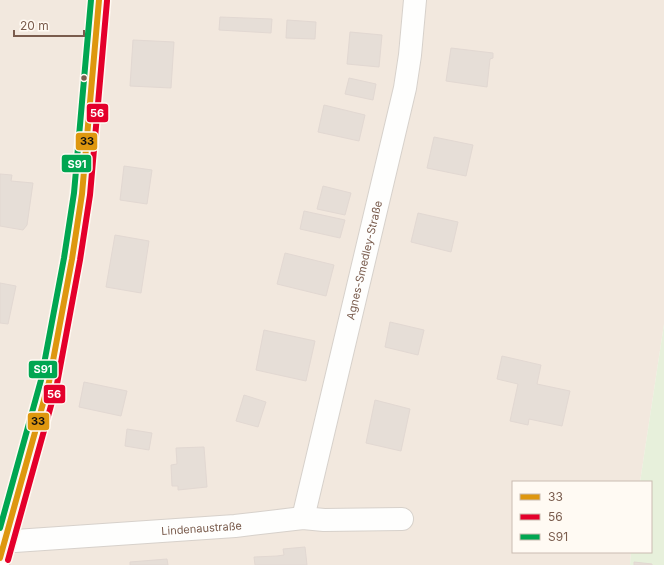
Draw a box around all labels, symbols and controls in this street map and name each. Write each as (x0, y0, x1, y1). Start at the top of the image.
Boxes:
scale bar (14, 12, 84, 38)
text: 20 m (20, 18, 49, 33)
unlabelled marker (79, 73, 89, 83)
line badge: 56 (86, 103, 109, 123)
text: 56 (90, 106, 104, 120)
line badge: 33 (75, 132, 98, 151)
text: 33 (80, 134, 94, 148)
line badge: S91 (61, 154, 92, 173)
text: S91 (67, 157, 87, 171)
street label: Agnes-Smedley-Straße (343, 199, 385, 321)
line badge: S91 (28, 360, 58, 379)
text: S91 (33, 362, 53, 376)
line badge: 56 (43, 384, 66, 404)
text: 56 (47, 387, 61, 401)
line badge: 33 (27, 412, 50, 431)
text: 33 (31, 414, 45, 428)
legend (512, 481, 652, 553)
text: 33 (548, 489, 563, 504)
text: 56 (548, 509, 563, 524)
street label: Lindenaustraße (161, 518, 243, 538)
text: S91 (548, 529, 568, 544)

